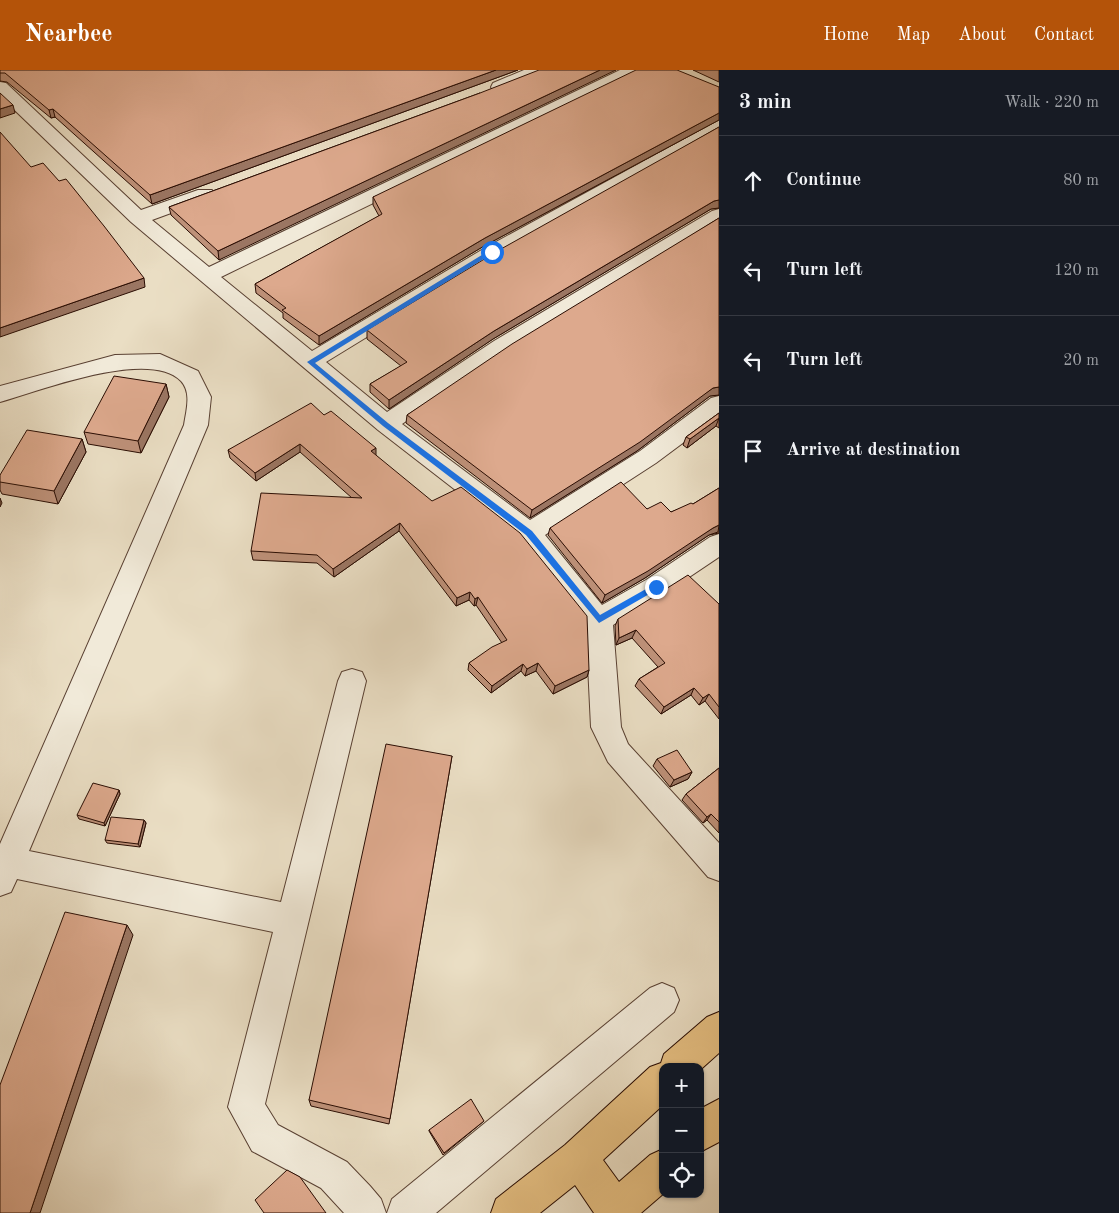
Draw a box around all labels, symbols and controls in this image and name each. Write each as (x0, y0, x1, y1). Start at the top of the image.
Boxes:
text: Nearbee (25, 23, 113, 47)
text: Home (823, 26, 869, 44)
text: Map (897, 26, 930, 44)
text: About (958, 26, 1006, 44)
text: Contact (1034, 26, 1094, 44)
text: 3 min (739, 92, 792, 113)
text: Walk · 220 m (1004, 95, 1099, 111)
icon: ahead (739, 167, 767, 195)
text: Continue (786, 171, 861, 190)
text: 80 m (1063, 173, 1099, 189)
route start (481, 241, 504, 264)
icon: left (739, 257, 767, 285)
text: Turn left (786, 261, 863, 280)
text: 120 m (1054, 263, 1099, 279)
icon: left (739, 347, 767, 375)
text: Turn left (786, 351, 863, 370)
text: 20 m (1063, 353, 1099, 369)
icon: arrive (739, 437, 767, 465)
text: Arrive at destination (786, 441, 960, 460)
route end (645, 576, 668, 599)
map controls (659, 1063, 704, 1198)
button: + (659, 1063, 704, 1108)
button: − (659, 1108, 704, 1153)
button: locate (659, 1153, 704, 1198)

